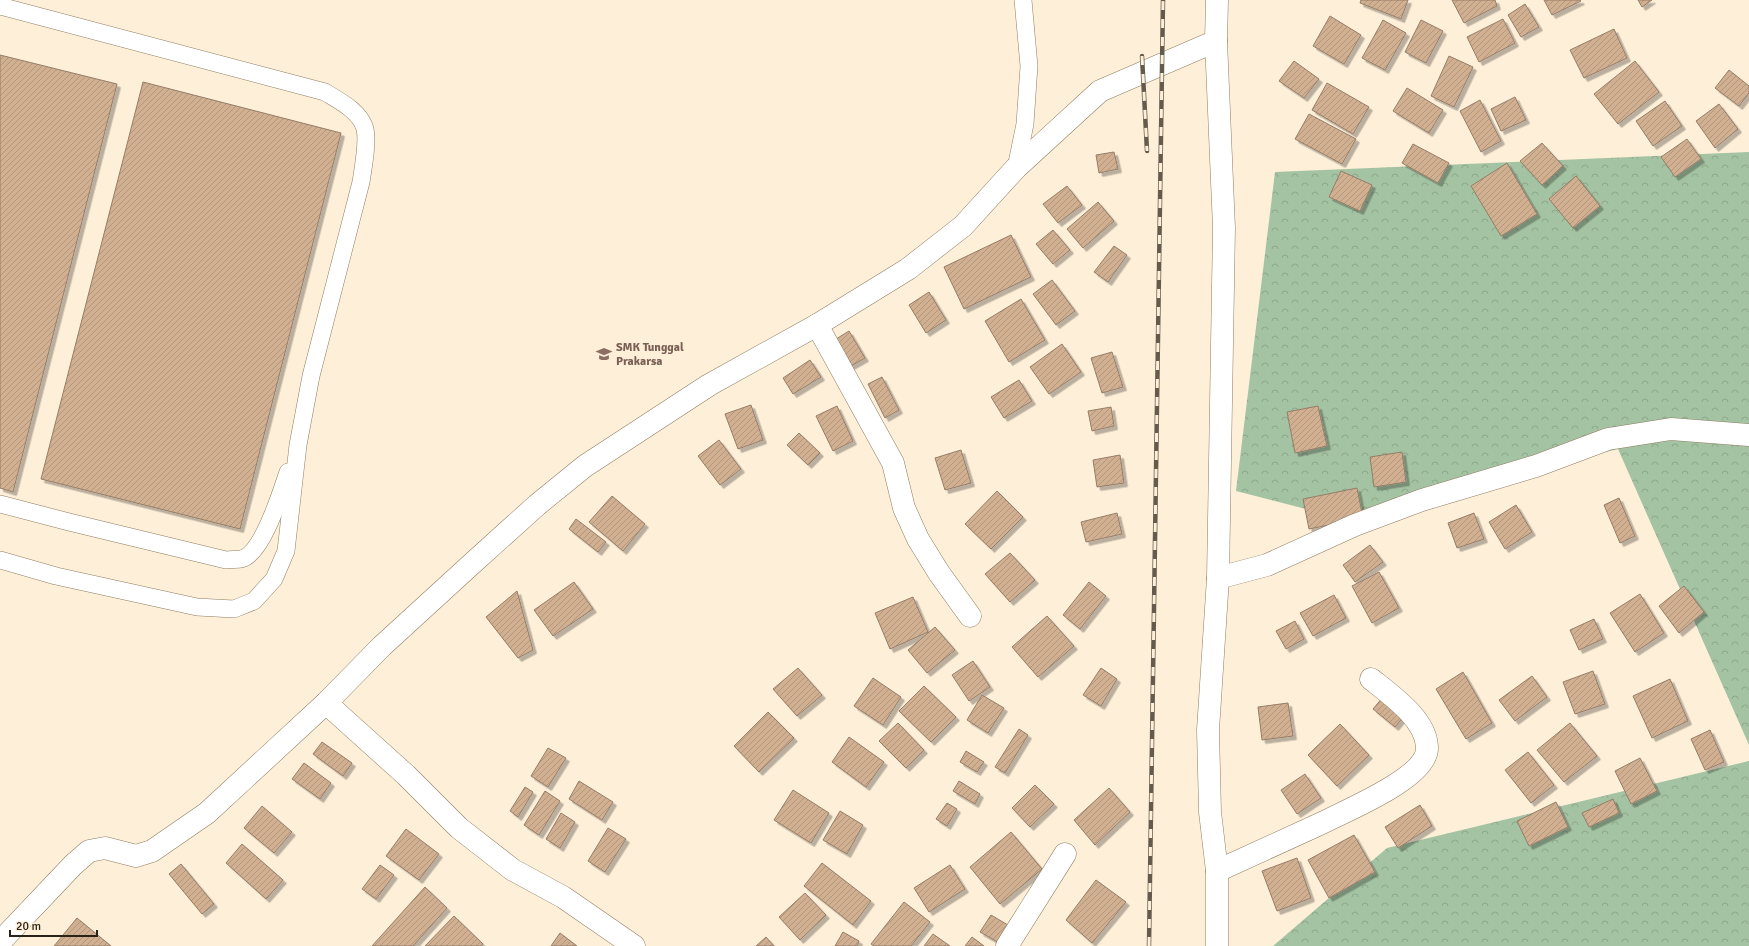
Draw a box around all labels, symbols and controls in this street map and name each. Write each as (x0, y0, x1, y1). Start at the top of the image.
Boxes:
place label: SMK Tunggal Prakarsa (616, 340, 684, 369)
school or university icon: SMK Tunggal Prakarsa (595, 345, 613, 363)
scale bar (10, 912, 97, 938)
text: 20 m (16, 919, 41, 934)

